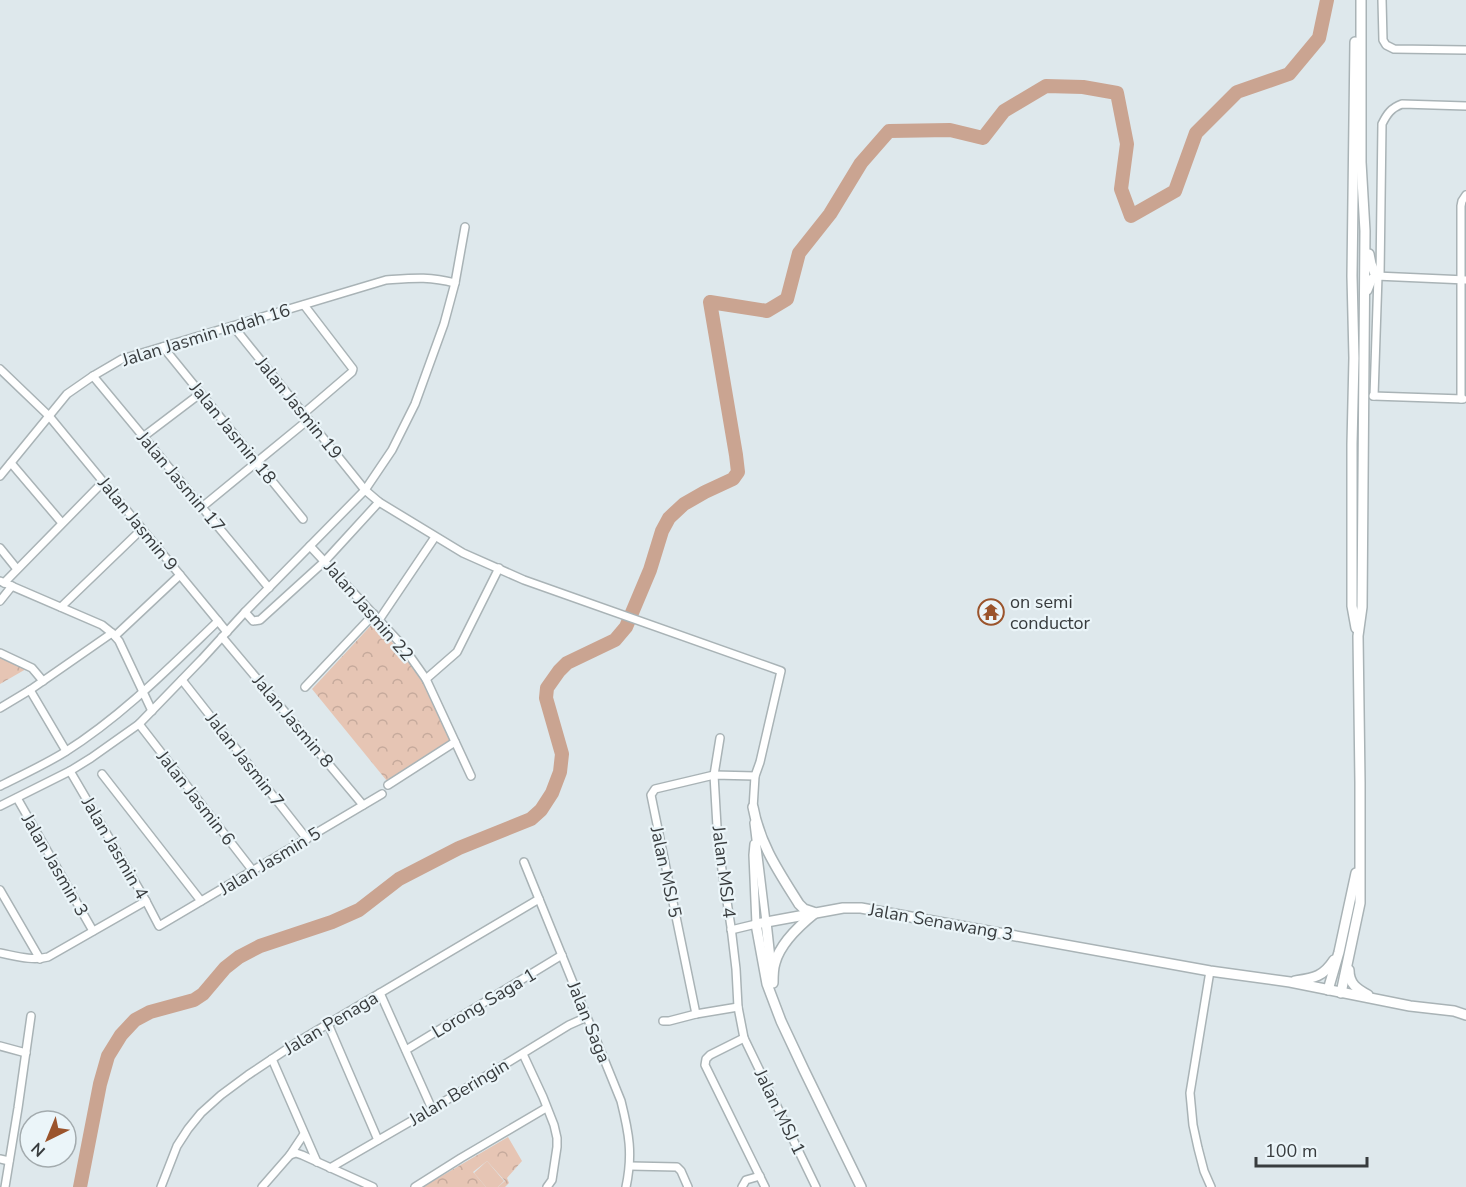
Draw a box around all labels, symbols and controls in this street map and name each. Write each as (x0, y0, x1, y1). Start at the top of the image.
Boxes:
street label: Jalan Jasmin Indah 16 (118, 298, 293, 372)
street label: Jalan Jasmin 19 (250, 351, 348, 464)
street label: Jalan Jasmin 18 (184, 376, 282, 489)
street label: Jalan Jasmin 17 (131, 426, 230, 538)
street label: Jalan Jasmin 9 (92, 471, 183, 576)
street label: Jalan Jasmin 22 (318, 555, 419, 666)
place label: on semi conductor (1010, 590, 1091, 635)
temple icon: on semi conductor (976, 597, 1006, 627)
street label: Jalan Jasmin 8 (246, 669, 339, 773)
street label: Jalan Jasmin 7 (200, 707, 290, 812)
street label: Jalan Jasmin 6 (151, 745, 241, 850)
street label: Jalan Jasmin 4 (76, 792, 154, 904)
street label: Jalan Jasmin 3 (16, 809, 94, 921)
street label: Jalan Jasmin 5 (214, 821, 325, 901)
street label: Jalan MSJ 5 (644, 823, 687, 920)
street label: Jalan MSJ 4 (706, 824, 742, 920)
street label: Jalan Senawang 3 (866, 897, 1015, 947)
street label: Lorong Saga 1 (427, 962, 541, 1044)
street label: Jalan Saga (561, 977, 616, 1066)
street label: Jalan Penaga (279, 986, 382, 1061)
street label: Jalan Beringin (404, 1053, 513, 1132)
street label: Jalan MSJ 1 (748, 1064, 811, 1159)
north arrow (18, 1109, 78, 1169)
scale bar (1256, 1130, 1367, 1168)
text: N (27, 1137, 50, 1161)
text: 100 m (1265, 1139, 1317, 1163)

